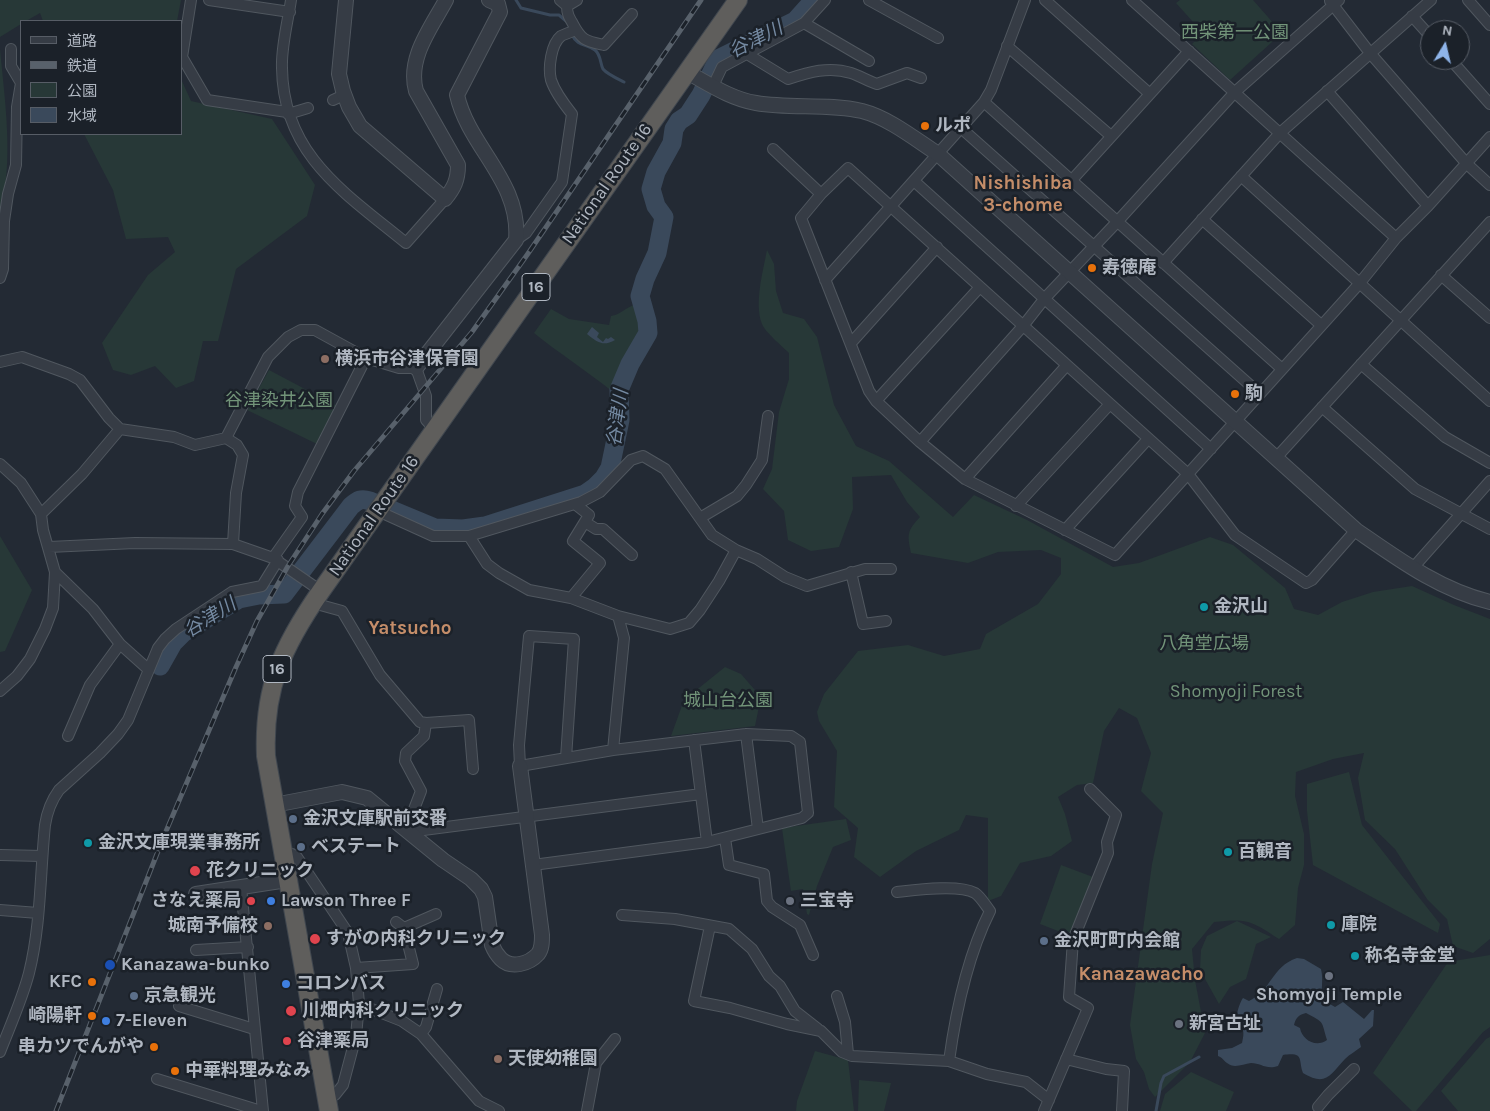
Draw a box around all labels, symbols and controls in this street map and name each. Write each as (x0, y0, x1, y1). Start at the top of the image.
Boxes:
water label: 谷津川 (725, 17, 787, 63)
legend (20, 20, 182, 135)
north arrow (1420, 20, 1470, 70)
text: N (1441, 21, 1454, 40)
park label: 西柴第一公園 (1181, 22, 1289, 44)
text: 道路 (67, 32, 97, 50)
text: 鉄道 (67, 57, 97, 75)
text: 公園 (67, 82, 97, 100)
text: 水域 (67, 107, 97, 125)
place label: ルポ (935, 115, 971, 137)
street label: National Route 16 (557, 119, 657, 249)
marker: ルポ (919, 120, 931, 132)
district label: Nishishiba 3-chome (974, 173, 1072, 217)
place label: 寿徳庵 (1102, 257, 1156, 279)
marker: 寿徳庵 (1086, 262, 1098, 274)
road number: 16 (522, 274, 550, 300)
place label: 横浜市谷津保育園 (335, 348, 479, 370)
marker: 横浜市谷津保育園 (319, 353, 331, 365)
place label: 駒 (1245, 383, 1263, 405)
water label: 谷津川 (603, 388, 633, 448)
marker: 駒 (1229, 388, 1241, 400)
park label: 谷津染井公園 (225, 390, 333, 412)
street label: National Route 16 (324, 451, 424, 581)
water label: 谷津川 (180, 593, 240, 643)
place label: 金沢山 (1214, 596, 1268, 618)
marker: 金沢山 (1198, 601, 1210, 613)
district label: Yatsucho (369, 618, 451, 640)
park label: 八角堂広場 (1159, 633, 1249, 655)
road number: 16 (263, 656, 291, 682)
park label: Shomyoji Forest (1170, 681, 1302, 703)
park label: 城山台公園 (683, 690, 773, 712)
place label: 金沢文庫駅前交番 (303, 808, 447, 830)
marker: 金沢文庫駅前交番 (287, 813, 299, 825)
place label: 金沢文庫現業事務所 (98, 832, 260, 854)
place label: ベステート (311, 836, 401, 858)
marker: 金沢文庫現業事務所 (82, 837, 94, 849)
marker: ベステート (295, 841, 307, 853)
place label: 百観音 (1238, 841, 1292, 863)
marker: 百観音 (1222, 846, 1234, 858)
place label: 花クリニック (206, 860, 314, 882)
marker: 花クリニック (188, 864, 202, 878)
place label: さなえ薬局 (151, 890, 241, 912)
place label: Lawson Three F (281, 890, 411, 912)
place label: 三宝寺 (800, 890, 854, 912)
marker: さなえ薬局 (245, 895, 257, 907)
marker: Lawson Three F (265, 895, 277, 907)
marker: 三宝寺 (784, 895, 796, 907)
place label: 庫院 (1341, 914, 1377, 936)
place label: 城南予備校 (168, 915, 258, 937)
marker: 庫院 (1325, 919, 1337, 931)
marker: 城南予備校 (262, 920, 274, 932)
place label: すがの内科クリニック (326, 928, 506, 950)
place label: 金沢町町内会館 (1054, 930, 1180, 952)
marker: すがの内科クリニック (308, 932, 322, 946)
marker: 金沢町町内会館 (1038, 935, 1050, 947)
place label: 称名寺金堂 (1365, 945, 1455, 967)
marker: 称名寺金堂 (1349, 950, 1361, 962)
place label: Kanazawa-bunko (121, 954, 270, 976)
marker: Kanazawa-bunko (103, 958, 117, 972)
district label: Kanazawacho (1078, 964, 1204, 986)
marker: Shomyoji Temple (1323, 970, 1335, 982)
place label: KFC (49, 971, 82, 993)
place label: コロンバス (296, 973, 386, 995)
marker: KFC (86, 976, 98, 988)
marker: コロンバス (280, 978, 292, 990)
place label: Shomyoji Temple (1256, 984, 1402, 1006)
place label: 京急観光 (144, 985, 216, 1007)
marker: 京急観光 (128, 990, 140, 1002)
place label: 川畑内科クリニック (302, 1000, 464, 1022)
marker: 川畑内科クリニック (284, 1004, 298, 1018)
place label: 崎陽軒 (28, 1005, 82, 1027)
marker: 崎陽軒 (86, 1010, 98, 1022)
place label: 7-Eleven (116, 1010, 187, 1032)
place label: 新宮古址 (1189, 1013, 1261, 1035)
marker: 7-Eleven (100, 1015, 112, 1027)
marker: 新宮古址 (1173, 1018, 1185, 1030)
place label: 谷津薬局 (297, 1030, 369, 1052)
marker: 谷津薬局 (281, 1035, 293, 1047)
place label: 串カツでんがや (18, 1036, 144, 1058)
marker: 串カツでんがや (148, 1041, 160, 1053)
place label: 天使幼稚園 (508, 1048, 598, 1070)
marker: 天使幼稚園 (492, 1053, 504, 1065)
place label: 中華料理みなみ (185, 1060, 311, 1082)
marker: 中華料理みなみ (169, 1065, 181, 1077)

